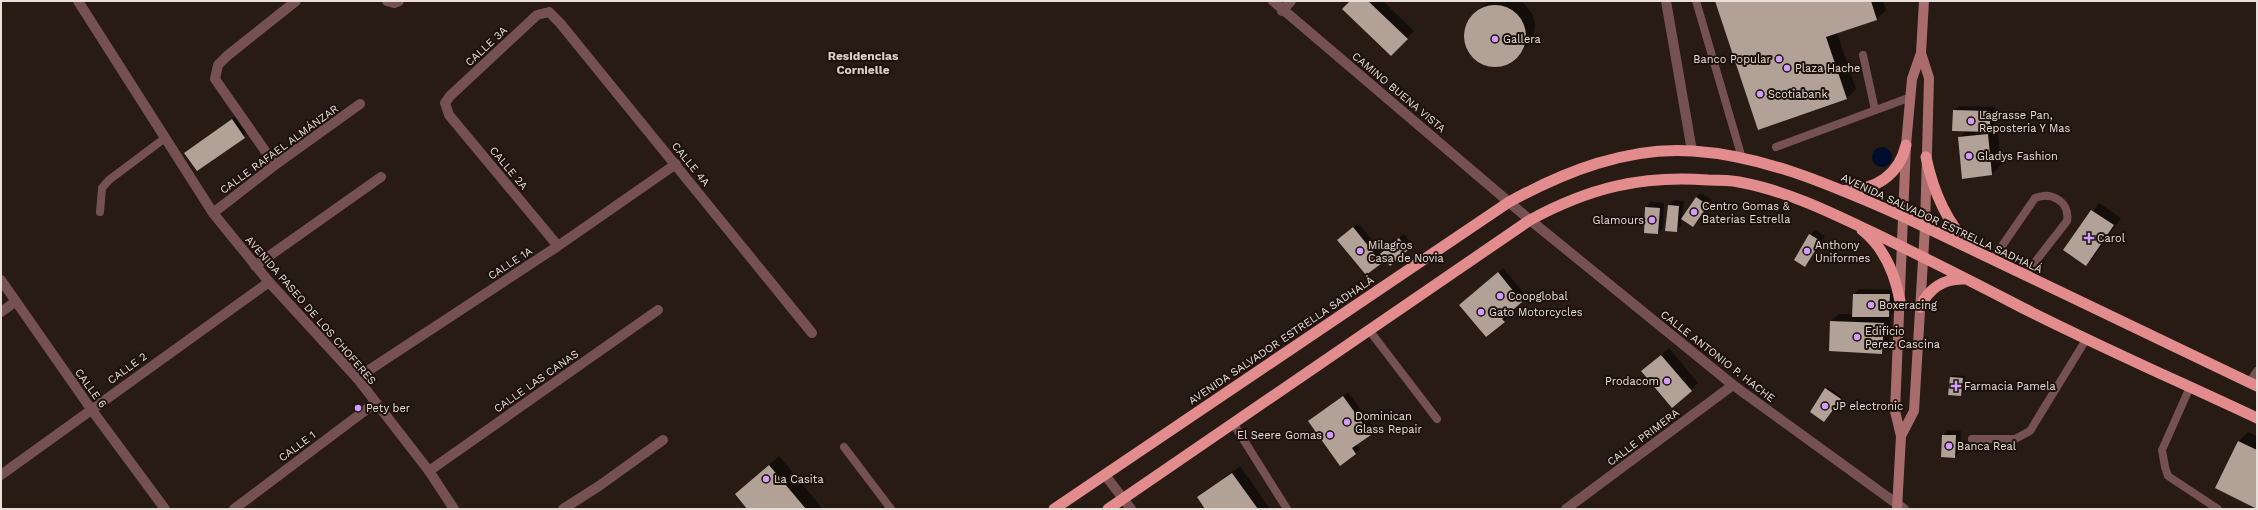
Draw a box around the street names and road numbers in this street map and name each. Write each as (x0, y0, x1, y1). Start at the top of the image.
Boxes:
street label: CALLE 3A (463, 24, 510, 69)
street label: CAMINO BUENA VISTA (1349, 50, 1448, 135)
street label: CALLE RAFAEL ALMÁNZAR (217, 101, 341, 197)
street label: CALLE 4A (669, 140, 712, 189)
street label: CALLE 2A (487, 144, 530, 193)
street label: AVENIDA SALVADOR ESTRELLA SADHALÁ (1839, 170, 2045, 276)
street label: AVENIDA PASEO DE LOS CHOFERES (243, 233, 379, 387)
street label: CALLE 1A (486, 244, 535, 283)
street label: AVENIDA SALVADOR ESTRELLA SADHALÁ (1186, 272, 1376, 408)
street label: CALLE ANTONIO P. HACHE (1658, 308, 1777, 405)
street label: CALLE LAS CANAS (491, 347, 581, 416)
street label: CALLE 2 (105, 350, 149, 387)
street label: CALLE 6 (72, 366, 109, 411)
street label: CALLE PRIMERA (1605, 406, 1682, 469)
street label: CALLE 1 (276, 428, 318, 464)

